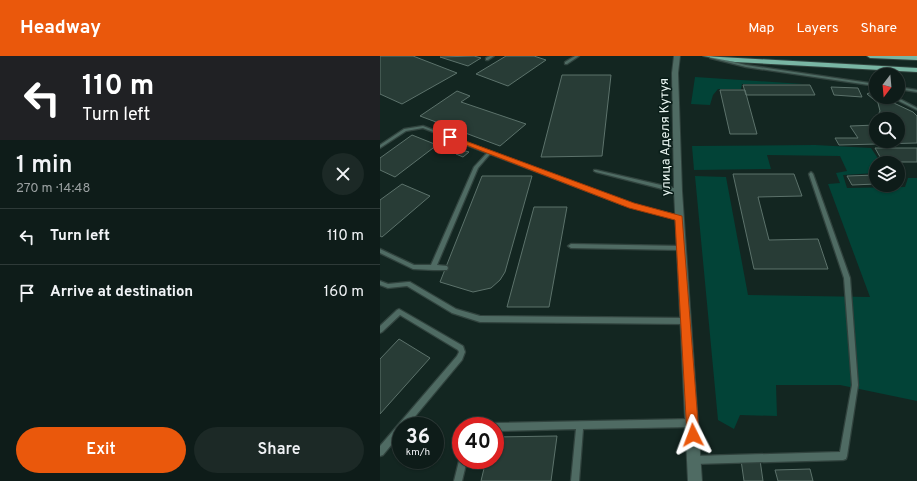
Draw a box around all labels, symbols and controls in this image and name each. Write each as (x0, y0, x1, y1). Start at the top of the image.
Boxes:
text: Headway (20, 16, 101, 40)
text: Map (748, 20, 774, 37)
text: Layers (796, 20, 838, 37)
text: Share (860, 20, 897, 37)
north arrow (869, 68, 905, 104)
map controls (869, 68, 905, 192)
text: 110 m (82, 69, 154, 105)
icon: left (16, 72, 68, 124)
street label: улица Аделя Кутуя (657, 78, 675, 196)
text: Turn left (82, 104, 150, 127)
button: search (869, 112, 905, 148)
pin (433, 120, 467, 154)
icon: arrive (439, 126, 461, 148)
text: 1 min (16, 151, 73, 181)
button: close (322, 153, 364, 195)
button: layers (869, 156, 905, 192)
text: 270 m · 14:48 (16, 181, 90, 197)
icon: left (16, 226, 38, 248)
text: Turn left (50, 227, 110, 246)
text: 110 m (327, 227, 364, 246)
icon: arrive (16, 282, 38, 304)
text: Arrive at destination (50, 283, 193, 302)
text: 160 m (324, 283, 364, 302)
position arrow (672, 414, 714, 456)
speed limit sign: 40 (452, 417, 504, 469)
text: 36 (406, 425, 430, 451)
button: Exit (16, 427, 186, 473)
button: Share (194, 427, 364, 473)
text: km/h (406, 446, 430, 459)

